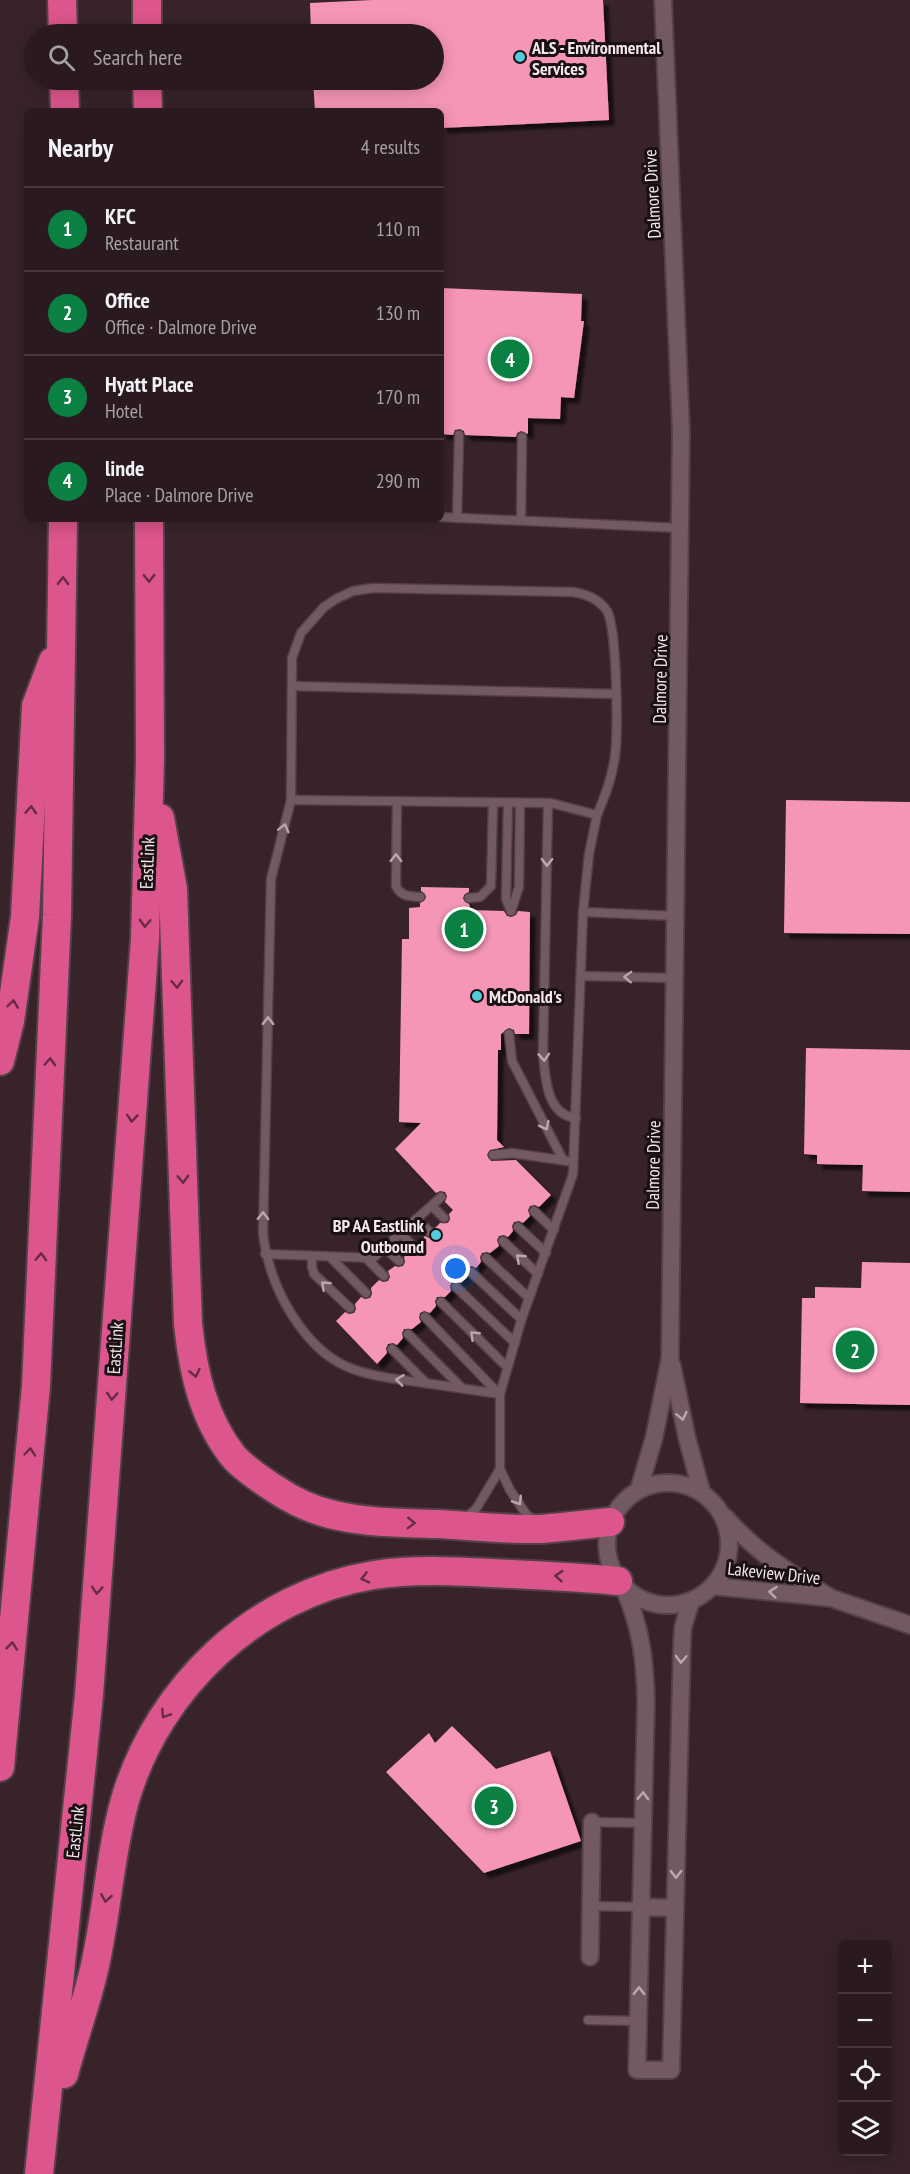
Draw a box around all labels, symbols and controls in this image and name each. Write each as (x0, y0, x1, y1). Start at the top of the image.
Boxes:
search box (24, 24, 444, 90)
place label: ALS - Environmental Services (531, 36, 661, 80)
icon: search (45, 41, 78, 74)
text: Search here (93, 43, 182, 71)
marker: ALS - Environmental Services (513, 50, 527, 64)
text: Nearby (48, 131, 113, 164)
text: 4 results (361, 134, 420, 160)
street label: Dalmore Drive (638, 149, 666, 239)
text: KFC (105, 202, 136, 230)
text: 1 (63, 216, 72, 242)
text: 110 m (376, 216, 420, 242)
text: Restaurant (105, 230, 179, 256)
text: Office (105, 286, 150, 314)
text: 2 (63, 300, 72, 326)
text: 130 m (376, 300, 420, 326)
text: Office · Dalmore Drive (105, 314, 257, 340)
pin: 4 (490, 336, 530, 382)
text: Hyatt Place (105, 370, 194, 398)
text: 3 (63, 384, 72, 410)
text: 170 m (376, 384, 420, 410)
text: Hotel (105, 398, 143, 424)
text: linde (105, 454, 144, 482)
text: 4 (63, 468, 72, 494)
text: 290 m (376, 468, 420, 494)
text: Place · Dalmore Drive (105, 482, 254, 508)
one-way arrow (143, 573, 155, 582)
one-way arrow (56, 576, 69, 585)
street label: Dalmore Drive (648, 634, 672, 724)
one-way arrow (24, 806, 37, 815)
one-way arrow (277, 823, 289, 834)
street label: EastLink (135, 836, 159, 889)
one-way arrow (389, 854, 402, 863)
one-way arrow (540, 857, 553, 866)
pin: 1 (444, 906, 484, 952)
one-way arrow (139, 919, 151, 928)
one-way arrow (623, 971, 632, 983)
one-way arrow (170, 980, 183, 989)
place label: McDonald's (489, 985, 562, 1008)
marker: McDonald's (470, 989, 484, 1003)
one-way arrow (6, 999, 18, 1009)
one-way arrow (262, 1017, 274, 1026)
one-way arrow (537, 1052, 550, 1061)
one-way arrow (43, 1058, 56, 1067)
one-way arrow (126, 1113, 139, 1122)
one-way arrow (538, 1120, 549, 1130)
street label: Dalmore Drive (641, 1120, 665, 1210)
one-way arrow (177, 1174, 190, 1183)
one-way arrow (257, 1212, 270, 1221)
place label: BP AA Eastlink Outbound (333, 1214, 425, 1258)
marker: BP AA Eastlink Outbound (429, 1228, 443, 1242)
one-way arrow (35, 1253, 47, 1262)
your location (441, 1254, 470, 1283)
one-way arrow (517, 1254, 528, 1265)
one-way arrow (321, 1281, 332, 1292)
street label: EastLink (102, 1321, 128, 1375)
pin: 2 (836, 1328, 874, 1372)
one-way arrow (470, 1331, 481, 1342)
one-way arrow (188, 1368, 201, 1378)
one-way arrow (396, 1374, 405, 1387)
one-way arrow (105, 1391, 118, 1400)
one-way arrow (675, 1410, 688, 1420)
one-way arrow (23, 1447, 36, 1456)
one-way arrow (511, 1494, 522, 1505)
one-way arrow (406, 1517, 415, 1530)
street label: Lakeview Drive (726, 1557, 822, 1589)
one-way arrow (360, 1570, 370, 1583)
one-way arrow (555, 1570, 564, 1583)
one-way arrow (91, 1586, 104, 1595)
one-way arrow (768, 1586, 777, 1599)
one-way arrow (5, 1641, 18, 1650)
one-way arrow (675, 1654, 688, 1663)
one-way arrow (161, 1708, 173, 1718)
pin: 3 (474, 1784, 514, 1828)
one-way arrow (637, 1791, 650, 1800)
street label: EastLink (61, 1805, 89, 1859)
one-way arrow (670, 1870, 682, 1879)
one-way arrow (100, 1892, 113, 1902)
map controls (838, 1940, 892, 2156)
button: + (838, 1940, 892, 1994)
one-way arrow (633, 1986, 645, 1995)
button: − (838, 1994, 892, 2048)
button: locate (838, 2048, 892, 2102)
button: layers (838, 2102, 892, 2156)

